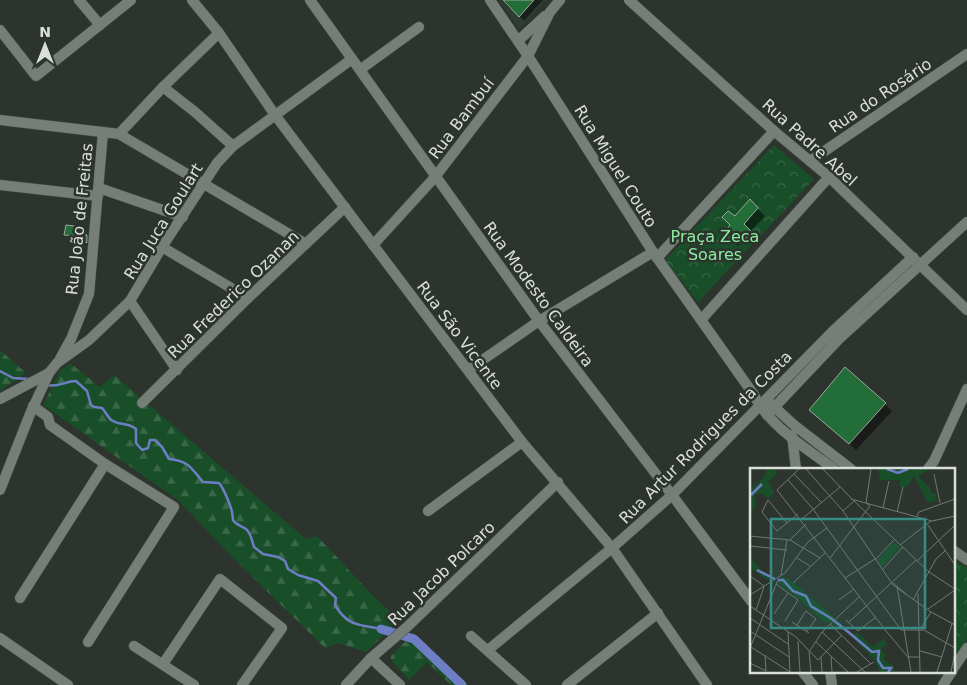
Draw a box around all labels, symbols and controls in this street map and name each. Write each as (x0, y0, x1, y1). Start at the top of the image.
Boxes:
north arrow (20, 20, 70, 70)
text: N (39, 24, 51, 40)
street label: Rua do Rosário (825, 54, 935, 137)
street label: Rua Bambuí (425, 74, 498, 163)
street label: Rua Padre Abel (758, 95, 861, 190)
street label: Rua Miguel Couto (570, 102, 661, 231)
street label: Rua João de Freitas (62, 142, 97, 296)
street label: Rua Juca Goulart (120, 160, 207, 283)
street label: Rua Modesto Caldeira (480, 218, 598, 371)
street label: Rua Frederico Ozanan (164, 227, 303, 362)
park label: Praça Zeca Soares (671, 227, 759, 264)
street label: Rua São Vicente (413, 278, 506, 393)
street label: Rua Artur Rodrigues da Costa (615, 347, 796, 528)
inset map (750, 468, 954, 672)
street label: Rua Jacob Polcaro (384, 517, 499, 629)

